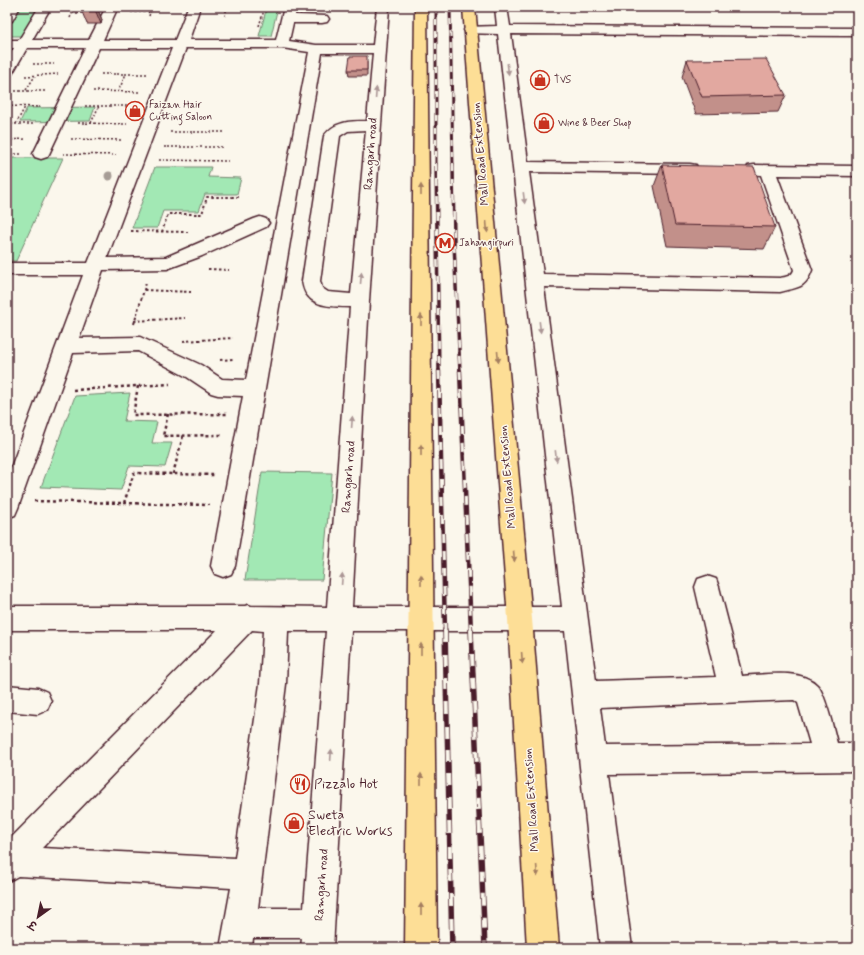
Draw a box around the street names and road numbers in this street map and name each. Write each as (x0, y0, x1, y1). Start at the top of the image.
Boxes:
street label: Mall Road Extension (469, 102, 493, 206)
street label: Ramgarh road (360, 117, 382, 191)
street label: Mall Road Extension (496, 425, 520, 529)
street label: Ramgarh road (338, 440, 360, 514)
street label: Mall Road Extension (520, 748, 544, 852)
street label: Ramgarh road (311, 848, 333, 922)

